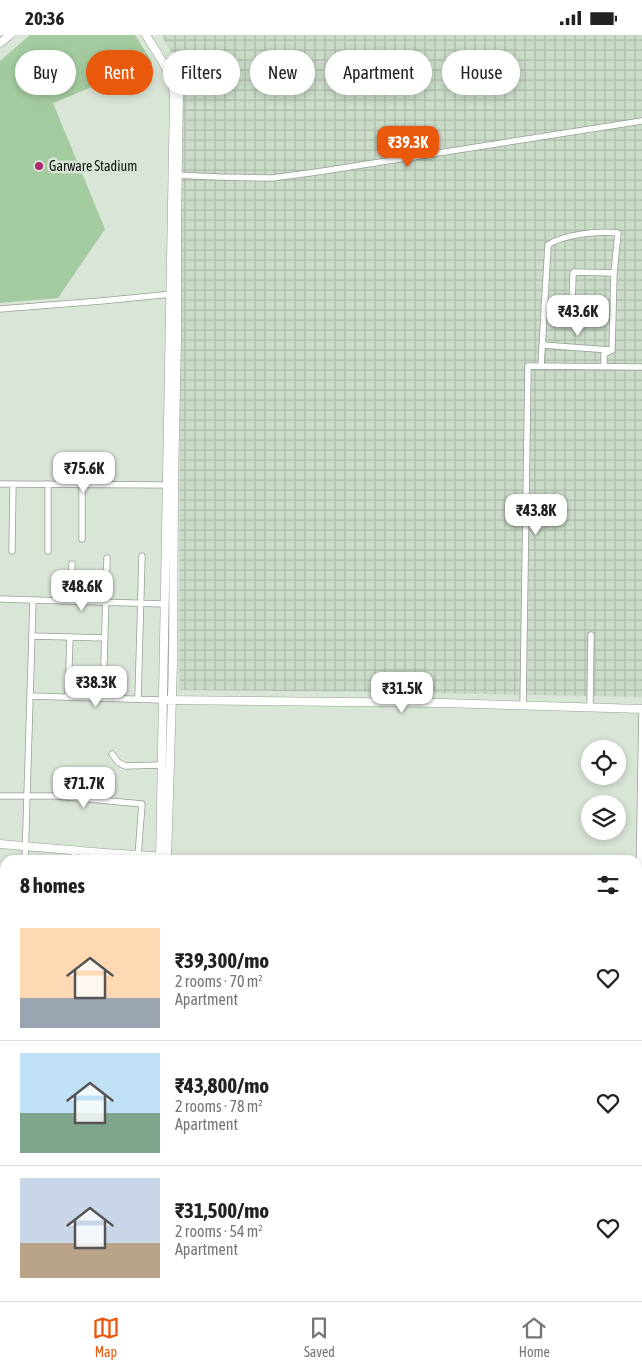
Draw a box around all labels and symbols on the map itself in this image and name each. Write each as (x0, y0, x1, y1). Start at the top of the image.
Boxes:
pin: ₹39.3K (367, 125, 449, 168)
place label: Garware Stadium (49, 158, 137, 174)
marker: Garware Stadium (33, 160, 45, 172)
pin: ₹43.6K (537, 295, 619, 337)
pin: ₹75.6K (43, 451, 125, 494)
pin: ₹43.8K (495, 493, 577, 536)
pin: ₹48.6K (41, 569, 123, 612)
pin: ₹38.3K (55, 665, 137, 708)
pin: ₹31.5K (361, 671, 443, 714)
pin: ₹71.7K (43, 767, 125, 809)

